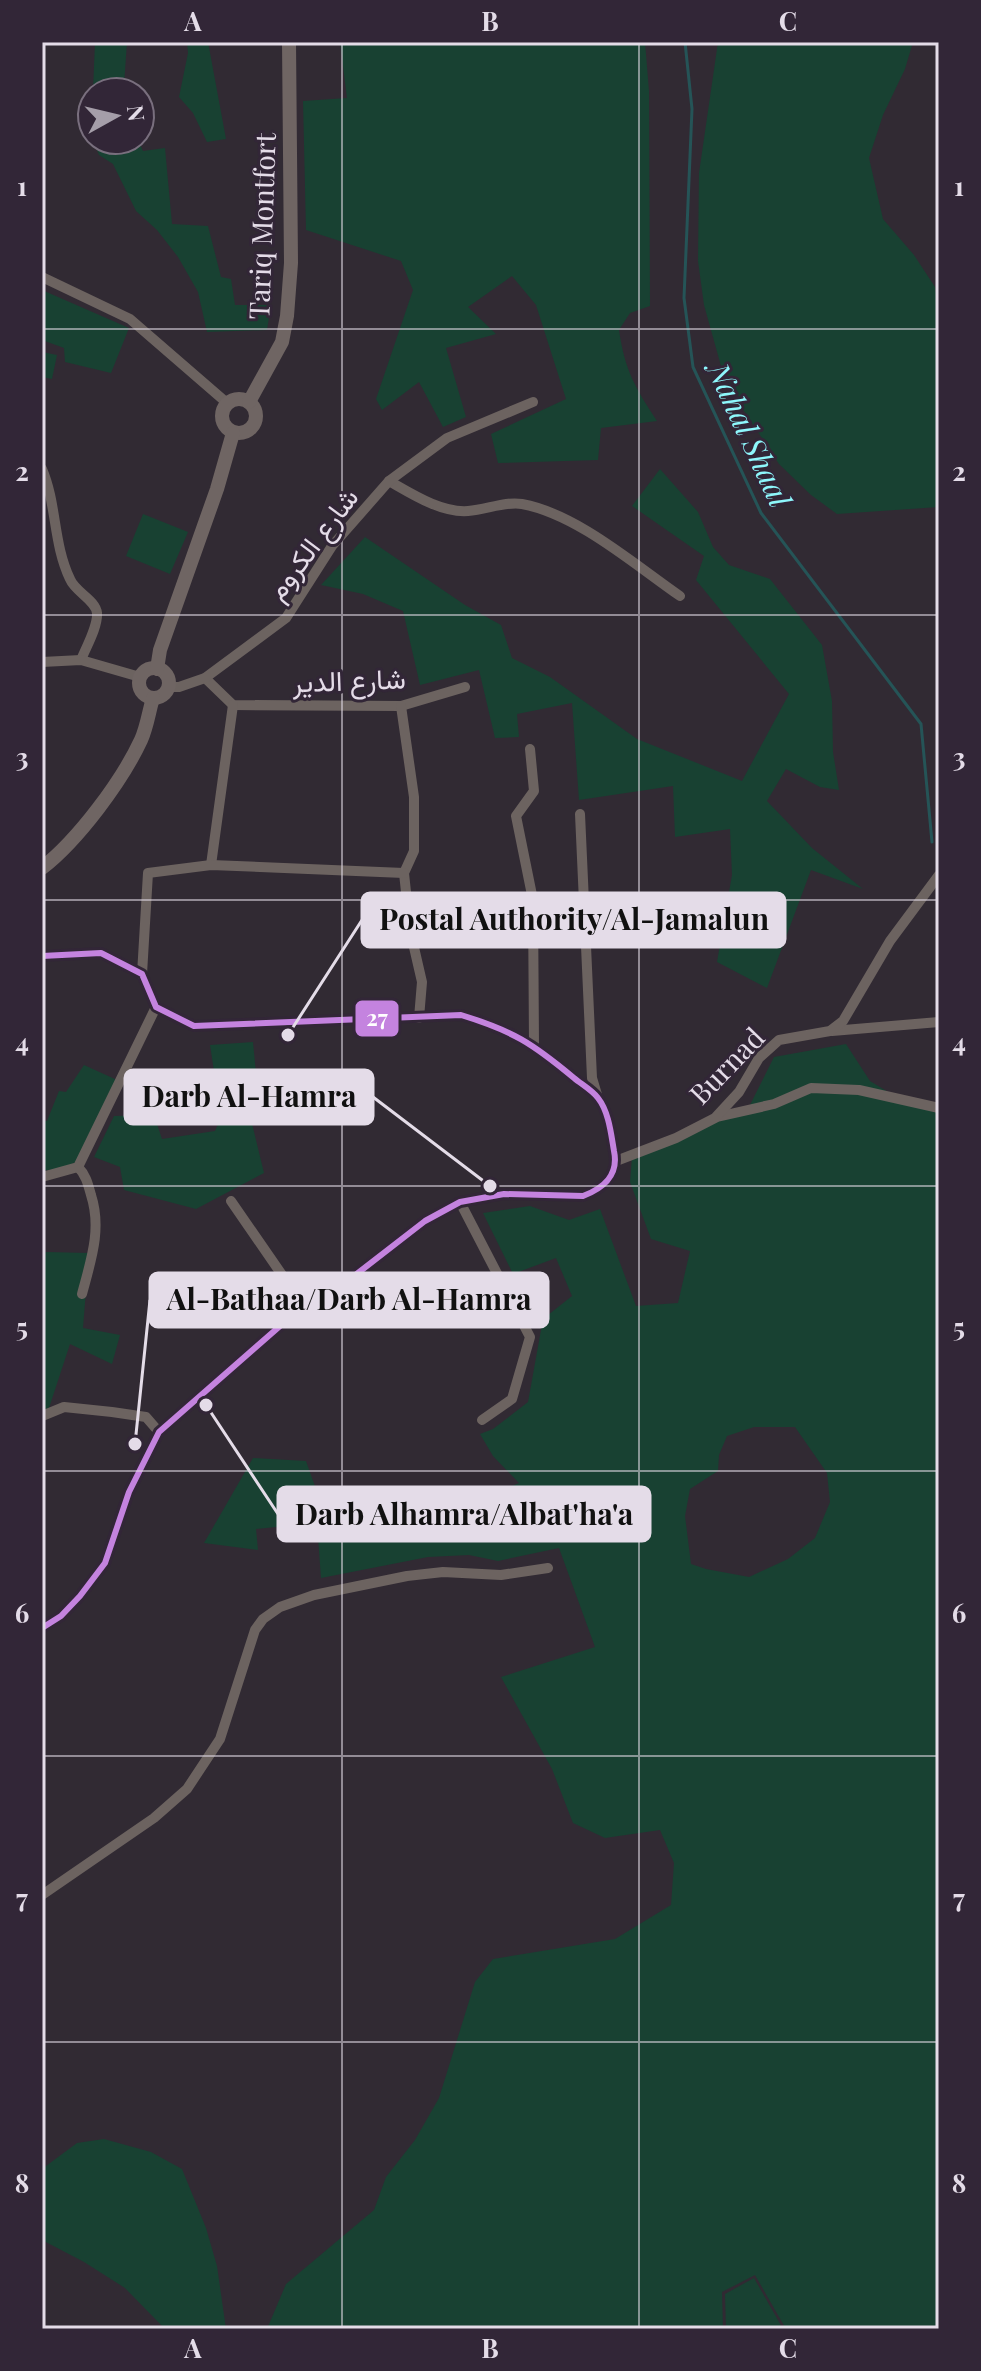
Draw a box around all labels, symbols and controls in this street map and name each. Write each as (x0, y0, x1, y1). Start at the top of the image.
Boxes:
text: A (183, 3, 202, 38)
text: B (481, 3, 499, 38)
text: C (779, 3, 797, 38)
north arrow (76, 76, 156, 156)
text: N (121, 103, 153, 123)
street label: Tariq Montfort (239, 131, 283, 320)
text: 1 (17, 168, 27, 203)
text: 1 (954, 168, 964, 203)
water label: Nahal Shaal (698, 352, 802, 515)
text: 2 (15, 453, 29, 488)
text: 2 (952, 453, 966, 488)
street label: شارع الكروم (257, 479, 367, 608)
street label: شارع الدير (291, 659, 406, 701)
text: 3 (16, 739, 28, 774)
text: 3 (953, 739, 965, 774)
callout: Postal Authority/Al-Jamalun (362, 893, 785, 947)
text: Postal Authority/Al-Jamalun (379, 898, 770, 938)
line badge: 27 (354, 999, 400, 1038)
text: 27 (366, 1002, 388, 1032)
street label: Burnad (680, 1019, 772, 1111)
text: 4 (15, 1024, 29, 1059)
text: 4 (952, 1024, 966, 1059)
callout: Darb Al-Hamra (125, 1070, 373, 1124)
text: Darb Al-Hamra (141, 1075, 357, 1115)
callout: Al-Bathaa/Darb Al-Hamra (150, 1273, 548, 1327)
text: Al-Bathaa/Darb Al-Hamra (165, 1278, 532, 1318)
text: 5 (16, 1309, 28, 1344)
text: 5 (953, 1309, 965, 1344)
callout: Darb Alhamra/Albat'ha'a (278, 1487, 650, 1541)
text: Darb Alhamra/Albat'ha'a (295, 1493, 634, 1533)
text: 6 (15, 1595, 29, 1630)
text: 6 (952, 1595, 966, 1630)
text: 7 (16, 1880, 28, 1915)
text: 7 (953, 1880, 965, 1915)
text: 8 (15, 2165, 29, 2200)
text: 8 (952, 2165, 966, 2200)
text: A (183, 2330, 202, 2365)
text: B (481, 2330, 499, 2365)
text: C (779, 2330, 797, 2365)

